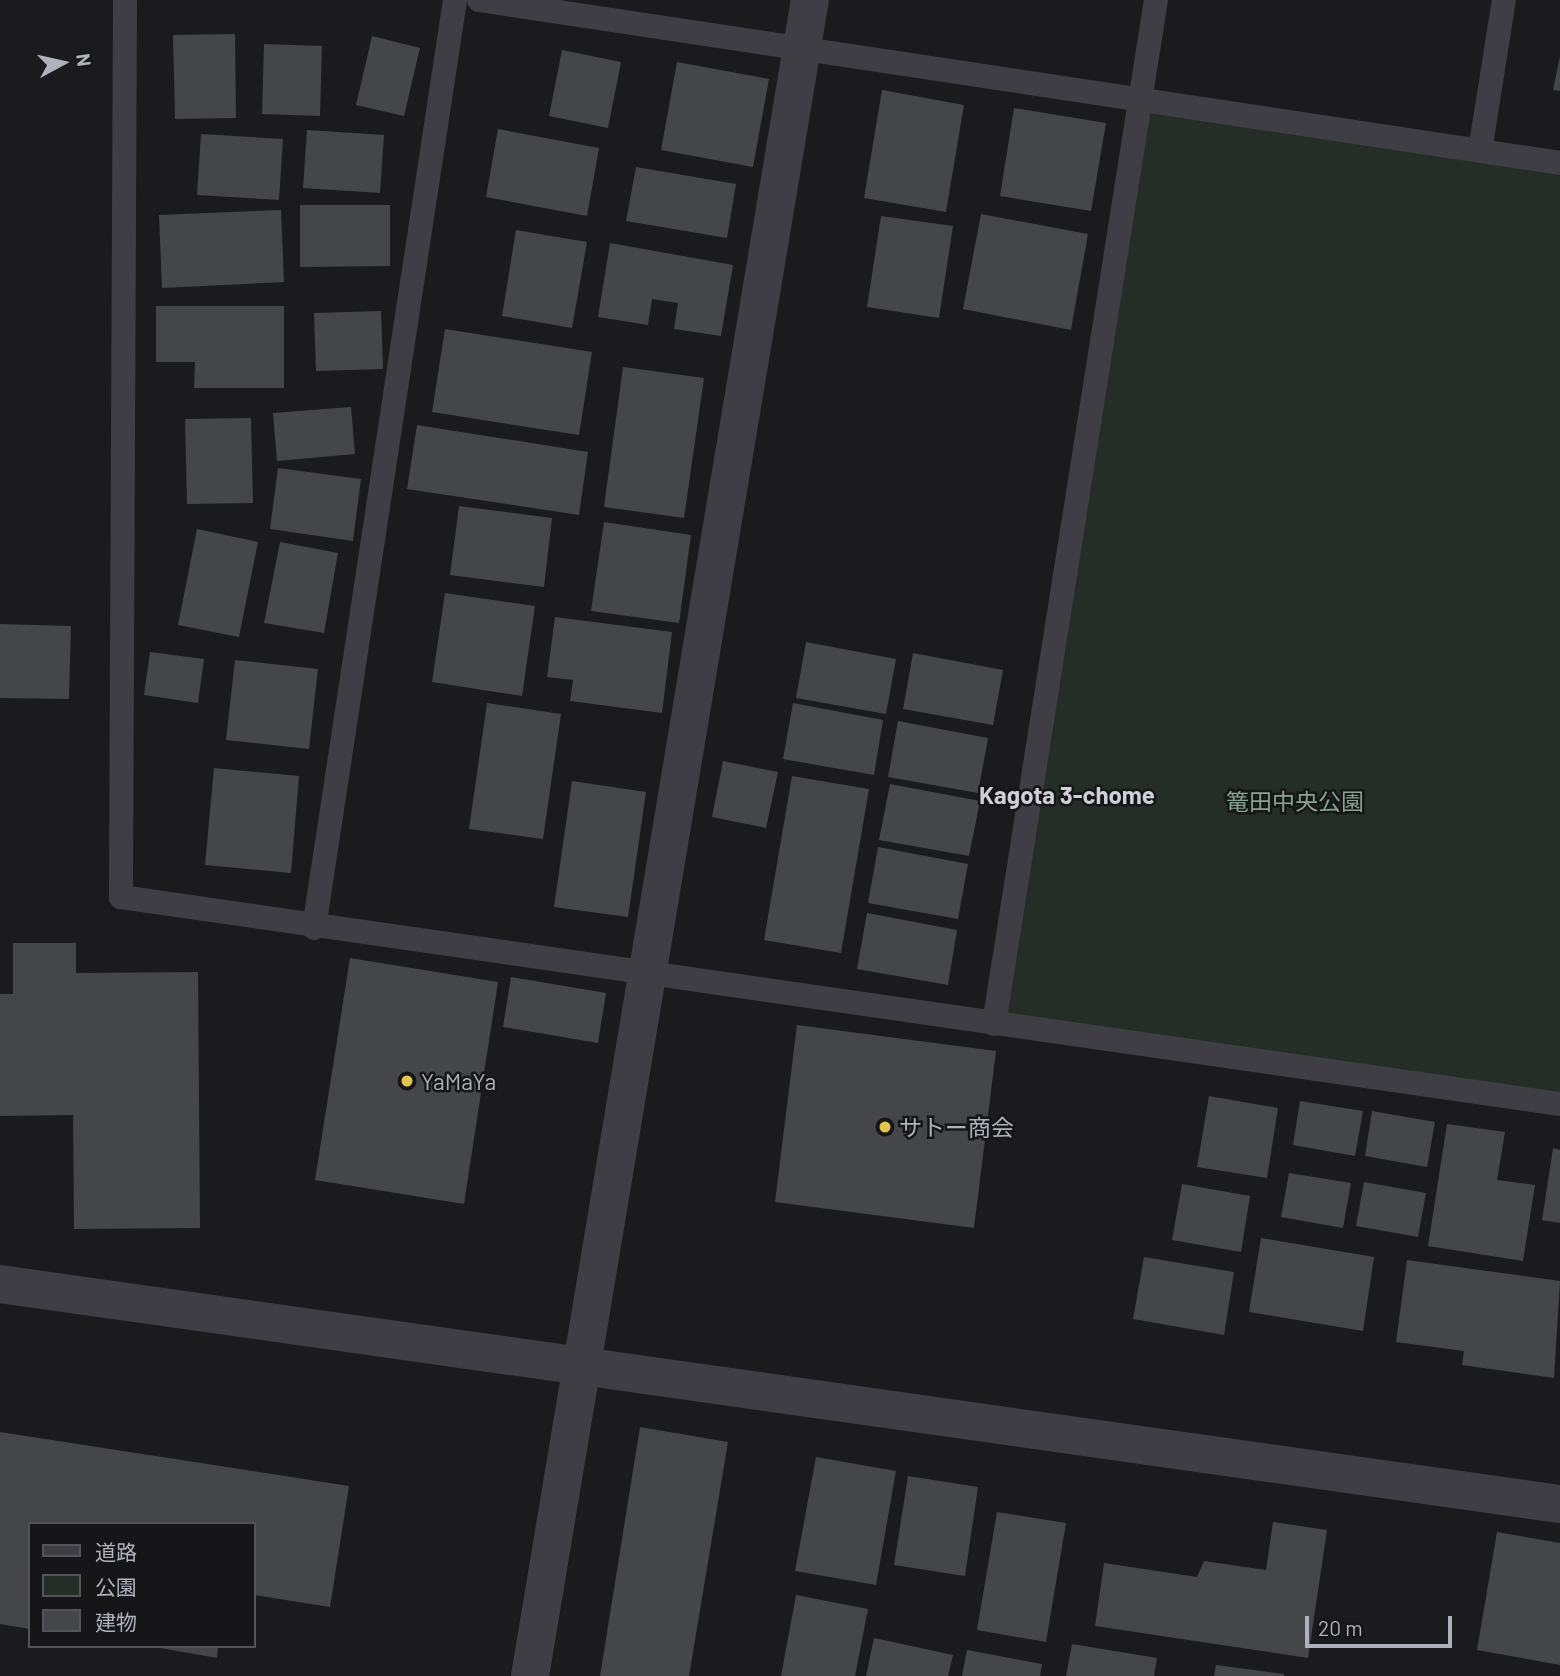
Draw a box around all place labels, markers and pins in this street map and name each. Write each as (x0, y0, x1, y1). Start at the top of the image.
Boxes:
place label: YaMaYa (421, 1067, 496, 1095)
marker: YaMaYa (399, 1073, 415, 1089)
place label: サトー商会 (899, 1113, 1014, 1141)
marker: サトー商会 (877, 1119, 893, 1135)

